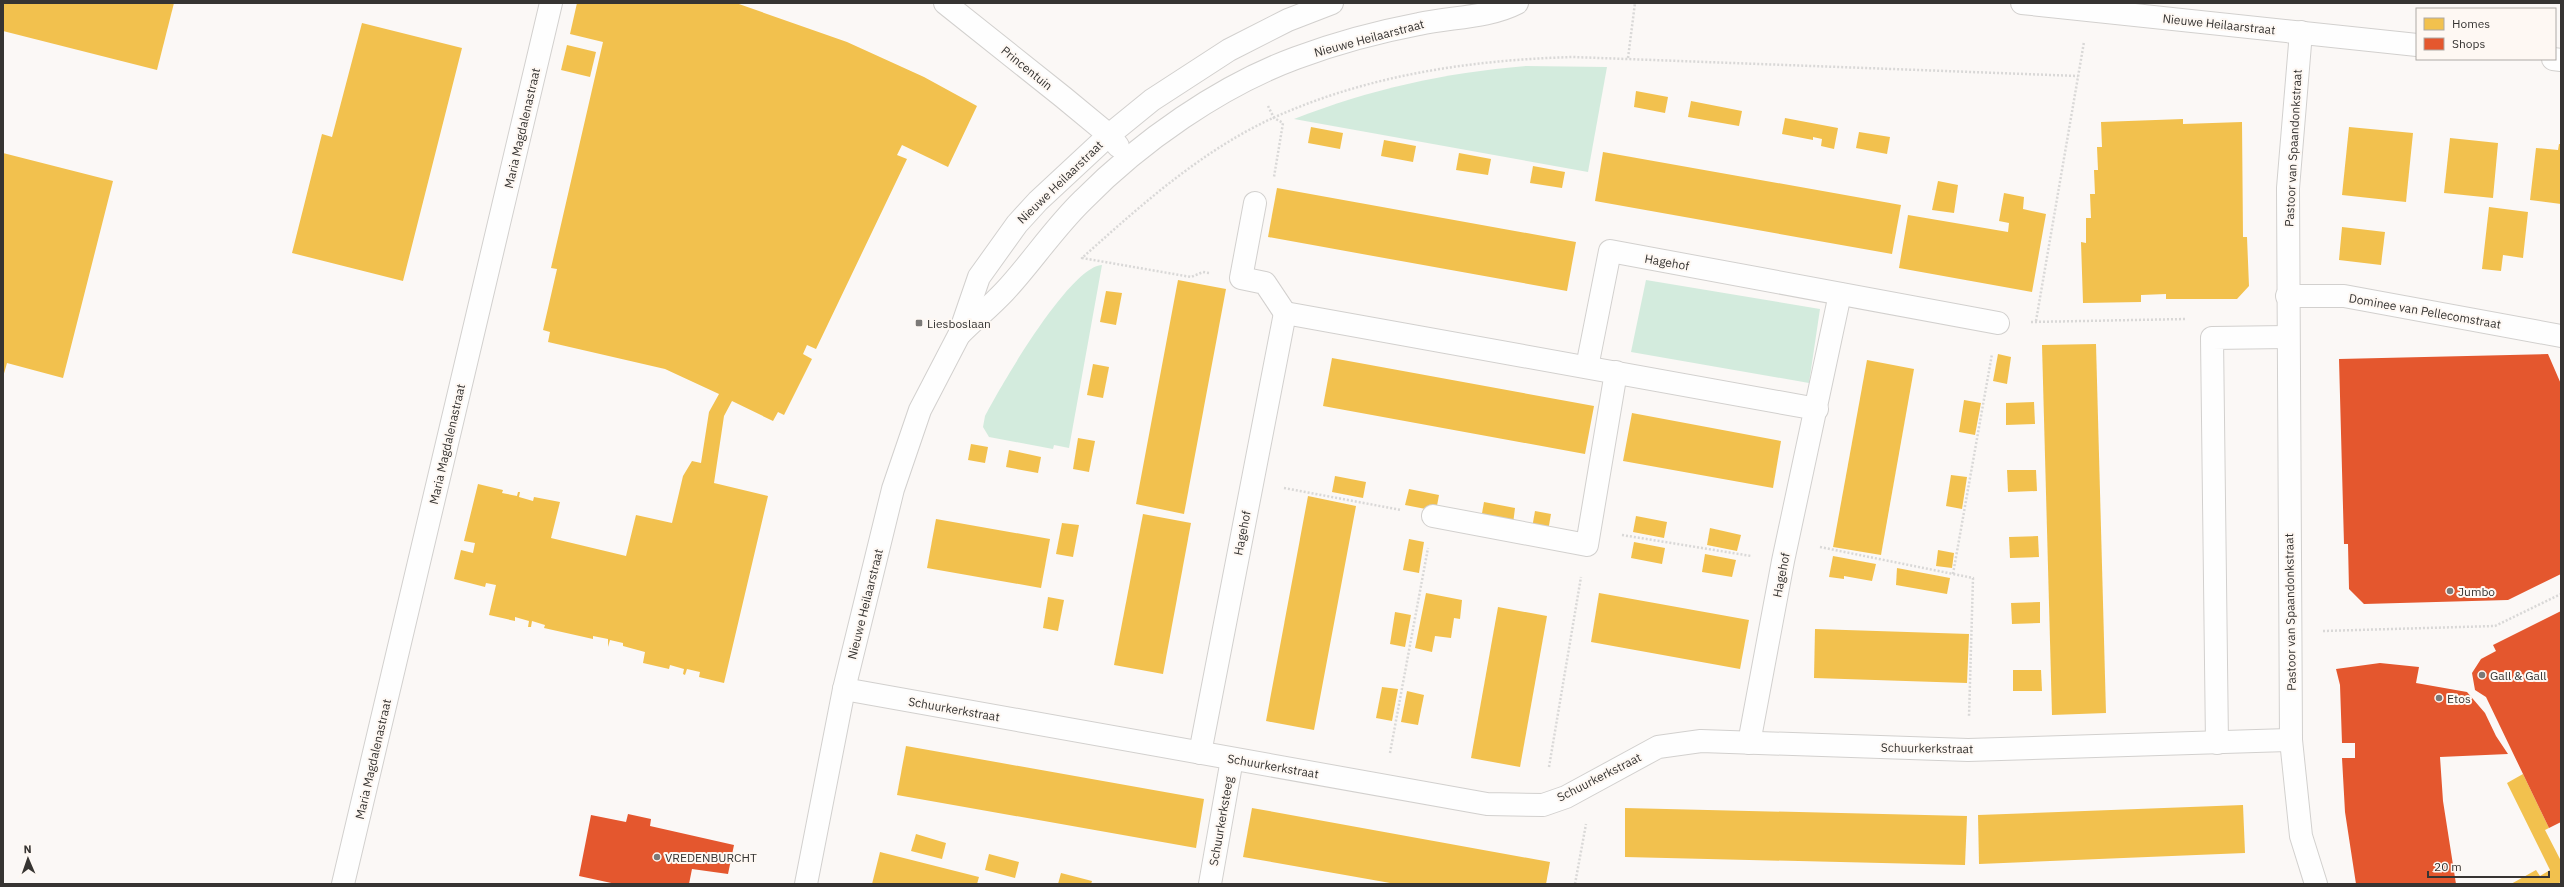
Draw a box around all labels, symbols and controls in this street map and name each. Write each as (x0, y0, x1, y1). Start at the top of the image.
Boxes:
legend (2416, 8, 2556, 60)
street label: Nieuwe Heilaarstraat (2162, 11, 2276, 37)
street label: Nieuwe Heilaarstraat (1312, 16, 1426, 60)
text: Homes (2452, 16, 2490, 31)
text: Shops (2452, 36, 2485, 51)
street label: Princentuin (998, 43, 1056, 93)
street label: Maria Magdalenastraat (501, 66, 543, 190)
street label: Pastoor van Spaandonkstraat (2281, 69, 2305, 227)
street label: Nieuwe Heilaarstraat (1014, 137, 1106, 227)
street label: Hagehof (1643, 251, 1691, 273)
street label: Dominee van Pellecomstraat (2348, 290, 2502, 332)
place label: Liesboslaan (927, 316, 991, 331)
marker: Liesboslaan (914, 318, 924, 328)
street label: Maria Magdalenastraat (426, 382, 468, 506)
street label: Hagehof (1230, 509, 1254, 557)
street label: Pastoor van Spaandonkstraat (2281, 533, 2299, 691)
street label: Nieuwe Heilaarstraat (844, 547, 886, 661)
street label: Hagehof (1769, 551, 1793, 599)
place label: Jumbo (2458, 584, 2495, 599)
marker: Jumbo (2445, 586, 2455, 596)
place label: Gall & Gall (2490, 668, 2546, 683)
marker: Gall & Gall (2477, 670, 2487, 680)
place label: Etos (2447, 691, 2471, 706)
marker: Etos (2434, 693, 2444, 703)
street label: Schuurkerkstraat (907, 694, 1001, 724)
street label: Maria Magdalenastraat (352, 697, 394, 821)
street label: Schuurkerkstraat (1881, 740, 1973, 756)
street label: Schuurkerkstraat (1554, 749, 1644, 805)
street label: Schuurkerkstraat (1226, 751, 1320, 781)
street label: Schuurkerksteeg (1206, 774, 1236, 867)
north arrow (8, 839, 48, 879)
text: N (23, 842, 32, 856)
place label: VREDENBURCHT (665, 850, 757, 865)
marker: VREDENBURCHT (652, 852, 662, 862)
scale bar (2428, 853, 2549, 879)
text: 20 m (2434, 859, 2462, 874)

